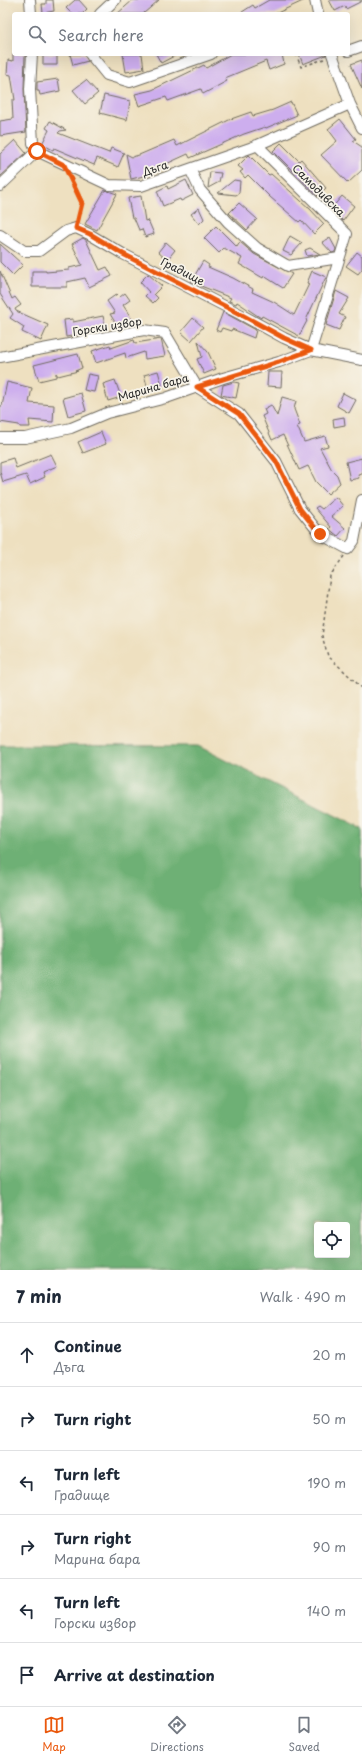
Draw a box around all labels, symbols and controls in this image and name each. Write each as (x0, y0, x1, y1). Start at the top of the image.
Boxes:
search box (12, 12, 350, 56)
icon: search (26, 23, 48, 45)
text: Search here (58, 23, 144, 46)
route start (28, 142, 46, 160)
street label: Дъга (139, 156, 170, 181)
street label: Самодивска (289, 160, 349, 220)
street label: Градище (158, 253, 208, 289)
street label: Горски извор (71, 312, 143, 340)
street label: Марина бара (116, 369, 190, 405)
route end (311, 525, 329, 543)
map controls (314, 1222, 350, 1258)
button: locate (314, 1222, 350, 1258)
text: 7 min (16, 1283, 62, 1309)
text: Walk · 490 m (260, 1287, 346, 1306)
text: Continue (54, 1334, 122, 1357)
icon: ahead (16, 1344, 38, 1366)
text: 20 m (312, 1345, 346, 1364)
text: Дъга (54, 1357, 85, 1376)
text: Turn right (54, 1407, 131, 1430)
icon: right (16, 1408, 38, 1430)
text: 50 m (312, 1409, 346, 1428)
text: Turn left (54, 1462, 120, 1485)
icon: left (16, 1472, 38, 1494)
text: 190 m (307, 1473, 346, 1492)
text: Градище (54, 1485, 110, 1504)
text: Turn right (54, 1526, 131, 1549)
icon: right (16, 1536, 38, 1558)
text: 90 m (313, 1537, 346, 1556)
text: Марина бара (54, 1549, 140, 1568)
text: Turn left (54, 1590, 120, 1613)
icon: left (16, 1600, 38, 1622)
text: 140 m (307, 1601, 346, 1620)
text: Горски извор (54, 1613, 136, 1632)
text: Arrive at destination (54, 1663, 215, 1686)
icon: arrive (16, 1664, 38, 1686)
tab: Map (42, 1714, 66, 1755)
tab: Directions (150, 1714, 204, 1755)
tab: Saved (288, 1714, 320, 1755)

